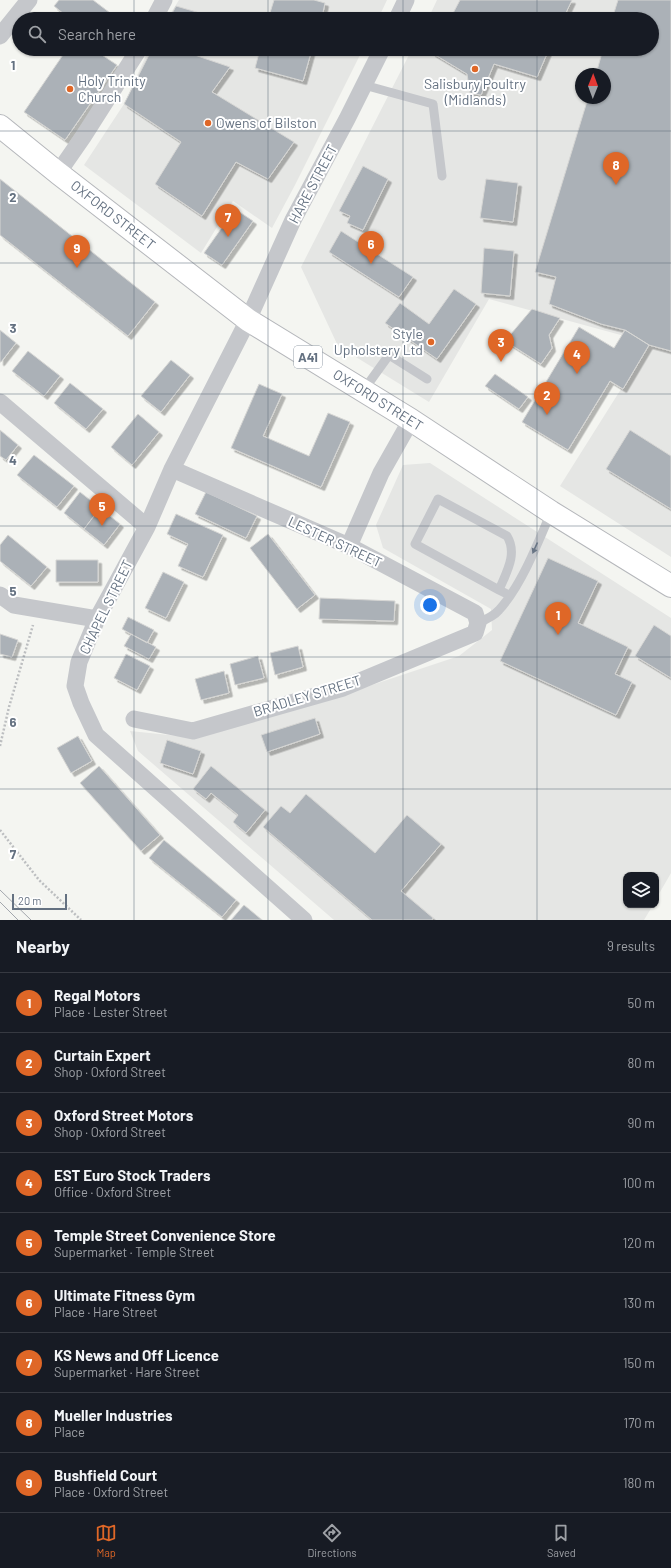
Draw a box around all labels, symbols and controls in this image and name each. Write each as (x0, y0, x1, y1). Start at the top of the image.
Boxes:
search box (12, 12, 659, 56)
icon: search (26, 23, 48, 45)
text: Search here (58, 25, 136, 43)
text: 1 (11, 57, 15, 73)
marker: Salisbury Poultry (Midlands) (470, 64, 480, 74)
north arrow (575, 68, 611, 104)
place label: Holy Trinity Church (78, 72, 146, 105)
place label: Salisbury Poultry (Midlands) (424, 75, 527, 108)
marker: Holy Trinity Church (65, 84, 75, 94)
place label: Owens of Bilston (216, 114, 317, 131)
marker: Owens of Bilston (203, 118, 213, 128)
street label: HARE STREET (285, 141, 340, 226)
pin: 8 (603, 152, 629, 185)
street label: OXFORD STREET (68, 176, 159, 253)
text: 2 (9, 189, 17, 205)
pin: 7 (215, 204, 241, 237)
pin: 6 (358, 231, 384, 264)
pin: 9 (64, 235, 90, 268)
text: 3 (9, 320, 17, 336)
place label: Style Upholstery Ltd (334, 325, 423, 358)
pin: 3 (488, 329, 514, 362)
marker: Style Upholstery Ltd (426, 337, 436, 347)
pin: 4 (564, 341, 590, 374)
road number: A41 (294, 346, 322, 368)
street label: OXFORD STREET (330, 365, 426, 434)
pin: 2 (534, 382, 560, 415)
text: 4 (9, 452, 17, 468)
pin: 5 (89, 493, 115, 526)
street label: LESTER STREET (286, 512, 385, 571)
one-way arrow (532, 542, 538, 554)
street label: CHAPEL STREET (75, 557, 136, 657)
text: 5 (9, 583, 17, 599)
your location (420, 595, 440, 615)
pin: 1 (545, 602, 571, 635)
street label: BRADLEY STREET (251, 671, 363, 720)
text: 6 (10, 714, 17, 730)
text: 7 (10, 846, 17, 862)
map controls (623, 872, 659, 908)
button: layers (623, 872, 659, 908)
scale bar (12, 892, 67, 911)
text: 20 m (18, 894, 41, 907)
text: Nearby (16, 936, 70, 956)
text: 9 results (607, 938, 655, 954)
text: Regal Motors (54, 986, 140, 1004)
text: 1 (27, 995, 31, 1011)
text: 50 m (628, 995, 655, 1011)
text: Place · Lester Street (54, 1004, 168, 1020)
text: Curtain Expert (54, 1046, 151, 1064)
text: 2 (25, 1055, 33, 1071)
text: 80 m (628, 1055, 655, 1071)
text: Shop · Oxford Street (54, 1064, 166, 1080)
text: Oxford Street Motors (54, 1106, 193, 1124)
text: 3 (25, 1115, 33, 1131)
text: 90 m (628, 1115, 655, 1131)
text: Shop · Oxford Street (54, 1124, 166, 1140)
text: EST Euro Stock Traders (54, 1166, 210, 1184)
text: 4 (25, 1175, 33, 1191)
text: 100 m (622, 1175, 655, 1191)
text: Office · Oxford Street (54, 1184, 171, 1200)
text: Temple Street Convenience Store (54, 1226, 276, 1244)
text: 5 (25, 1235, 33, 1251)
text: 120 m (623, 1235, 655, 1251)
text: Supermarket · Temple Street (54, 1244, 215, 1260)
text: Ultimate Fitness Gym (54, 1286, 195, 1304)
text: 6 (26, 1295, 32, 1311)
text: 130 m (623, 1295, 655, 1311)
text: Place · Hare Street (54, 1304, 158, 1320)
text: KS News and Off Licence (54, 1346, 219, 1364)
text: 7 (26, 1355, 32, 1371)
text: 150 m (623, 1355, 655, 1371)
text: Supermarket · Hare Street (54, 1364, 200, 1380)
text: Mueller Industries (54, 1406, 173, 1424)
text: 8 (25, 1415, 33, 1431)
text: 170 m (624, 1415, 655, 1431)
text: Place (54, 1424, 85, 1440)
text: Bushfield Court (54, 1466, 157, 1484)
text: 9 (26, 1475, 32, 1491)
text: 180 m (623, 1475, 655, 1491)
text: Place · Oxford Street (54, 1484, 168, 1500)
tab: Map (95, 1522, 117, 1559)
tab: Directions (307, 1522, 357, 1559)
tab: Saved (547, 1522, 576, 1559)

